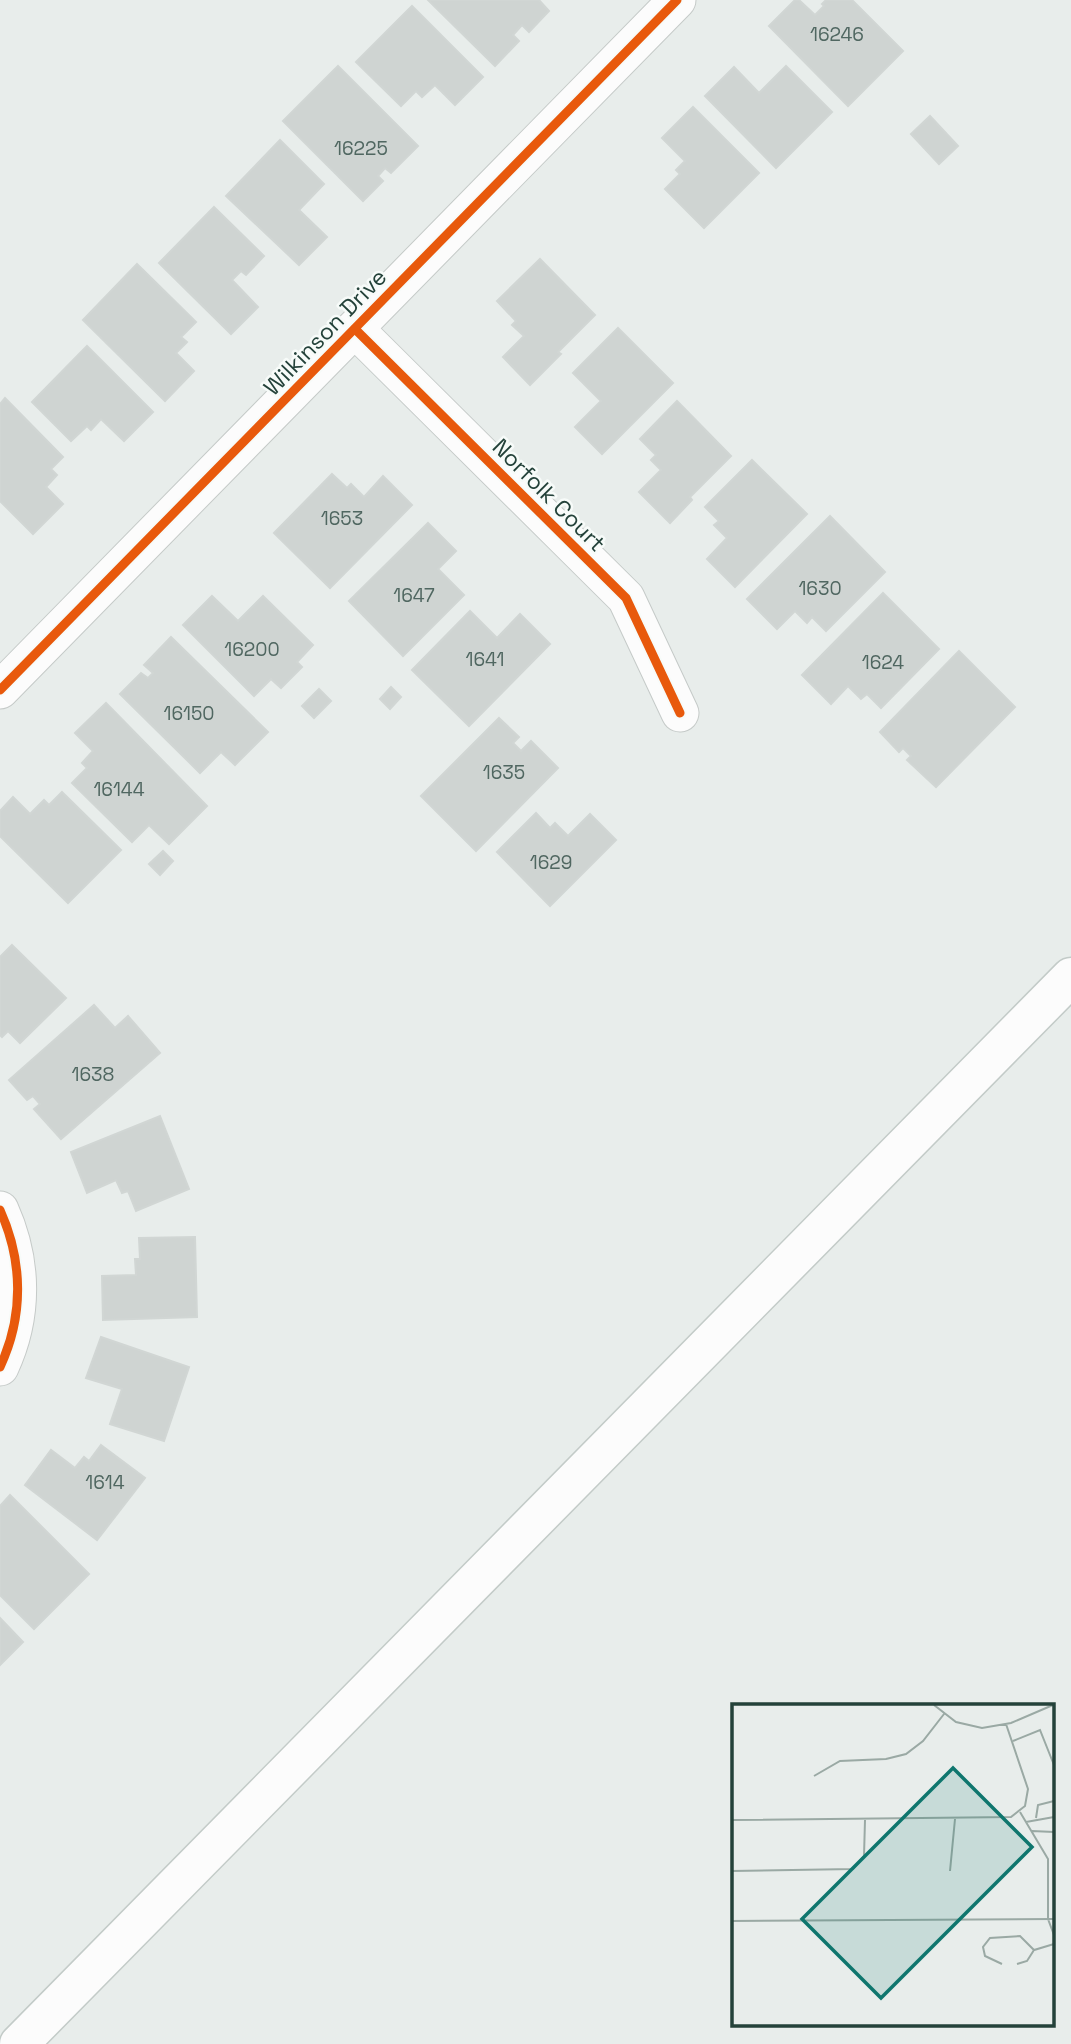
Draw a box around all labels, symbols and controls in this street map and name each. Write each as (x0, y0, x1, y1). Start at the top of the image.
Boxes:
house number: 16246 (810, 22, 864, 47)
house number: 16225 (334, 136, 388, 161)
street label: Wilkinson Drive (257, 262, 393, 402)
street label: Norfolk Court (486, 432, 612, 558)
house number: 1653 (321, 506, 363, 531)
house number: 1630 (798, 576, 842, 601)
house number: 1647 (393, 583, 435, 608)
house number: 16200 (224, 637, 280, 662)
house number: 1641 (466, 647, 504, 672)
house number: 1624 (862, 650, 904, 675)
house number: 16150 (163, 701, 215, 726)
house number: 1635 (483, 760, 525, 785)
house number: 16144 (93, 777, 145, 802)
house number: 1629 (530, 850, 572, 875)
house number: 1638 (72, 1062, 114, 1087)
house number: 1614 (85, 1470, 125, 1495)
inset map (732, 1704, 1054, 2026)

